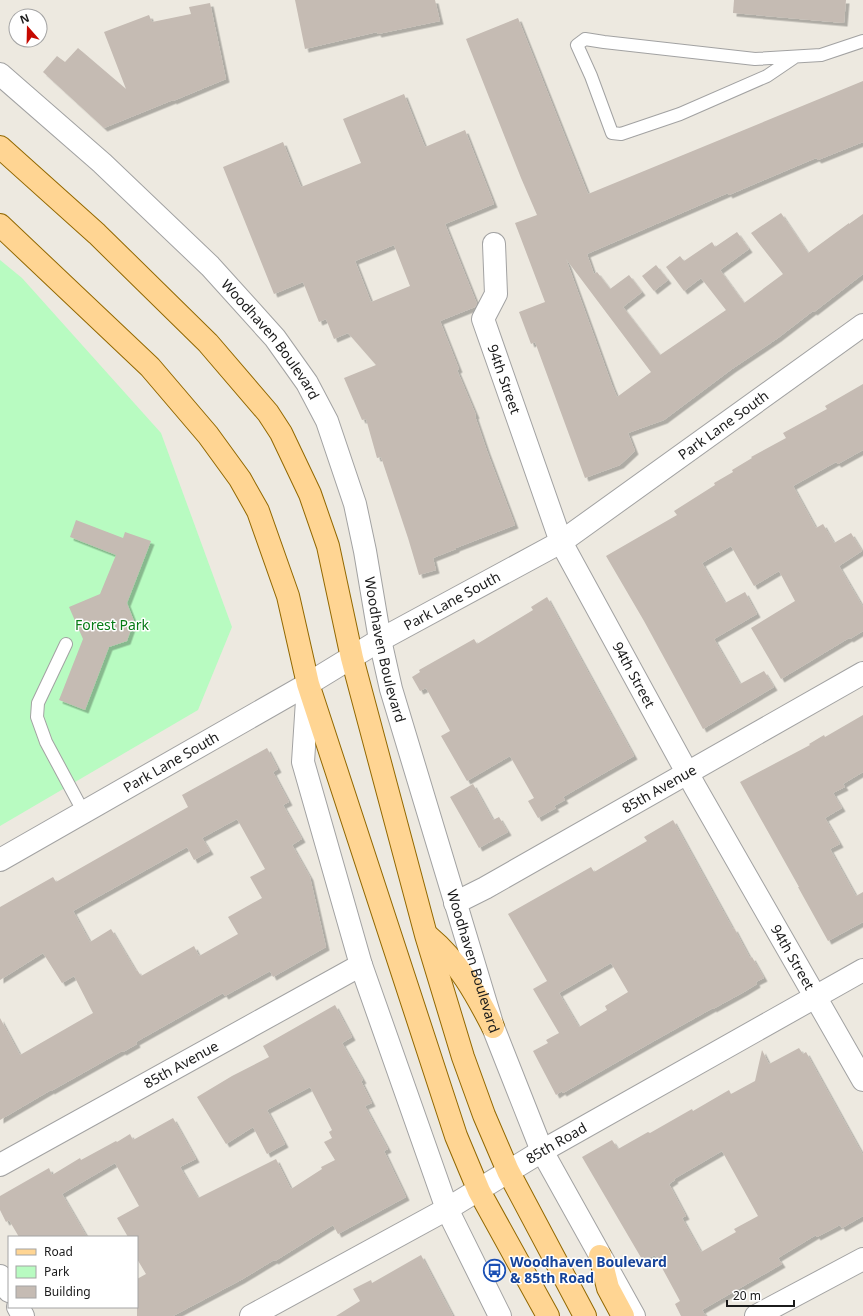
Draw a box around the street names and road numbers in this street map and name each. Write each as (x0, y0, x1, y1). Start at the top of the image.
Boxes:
street label: Woodhaven Boulevard (217, 275, 324, 403)
street label: 94th Street (484, 342, 525, 416)
street label: Park Lane South (674, 386, 772, 464)
street label: Park Lane South (400, 567, 503, 634)
street label: Woodhaven Boulevard (360, 575, 411, 725)
street label: 94th Street (608, 638, 660, 711)
street label: Park Lane South (120, 727, 222, 797)
street label: 85th Avenue (618, 760, 700, 817)
street label: Woodhaven Boulevard (443, 887, 504, 1035)
street label: 94th Street (767, 921, 819, 993)
street label: 85th Avenue (140, 1036, 222, 1093)
street label: 85th Road (522, 1118, 590, 1168)

